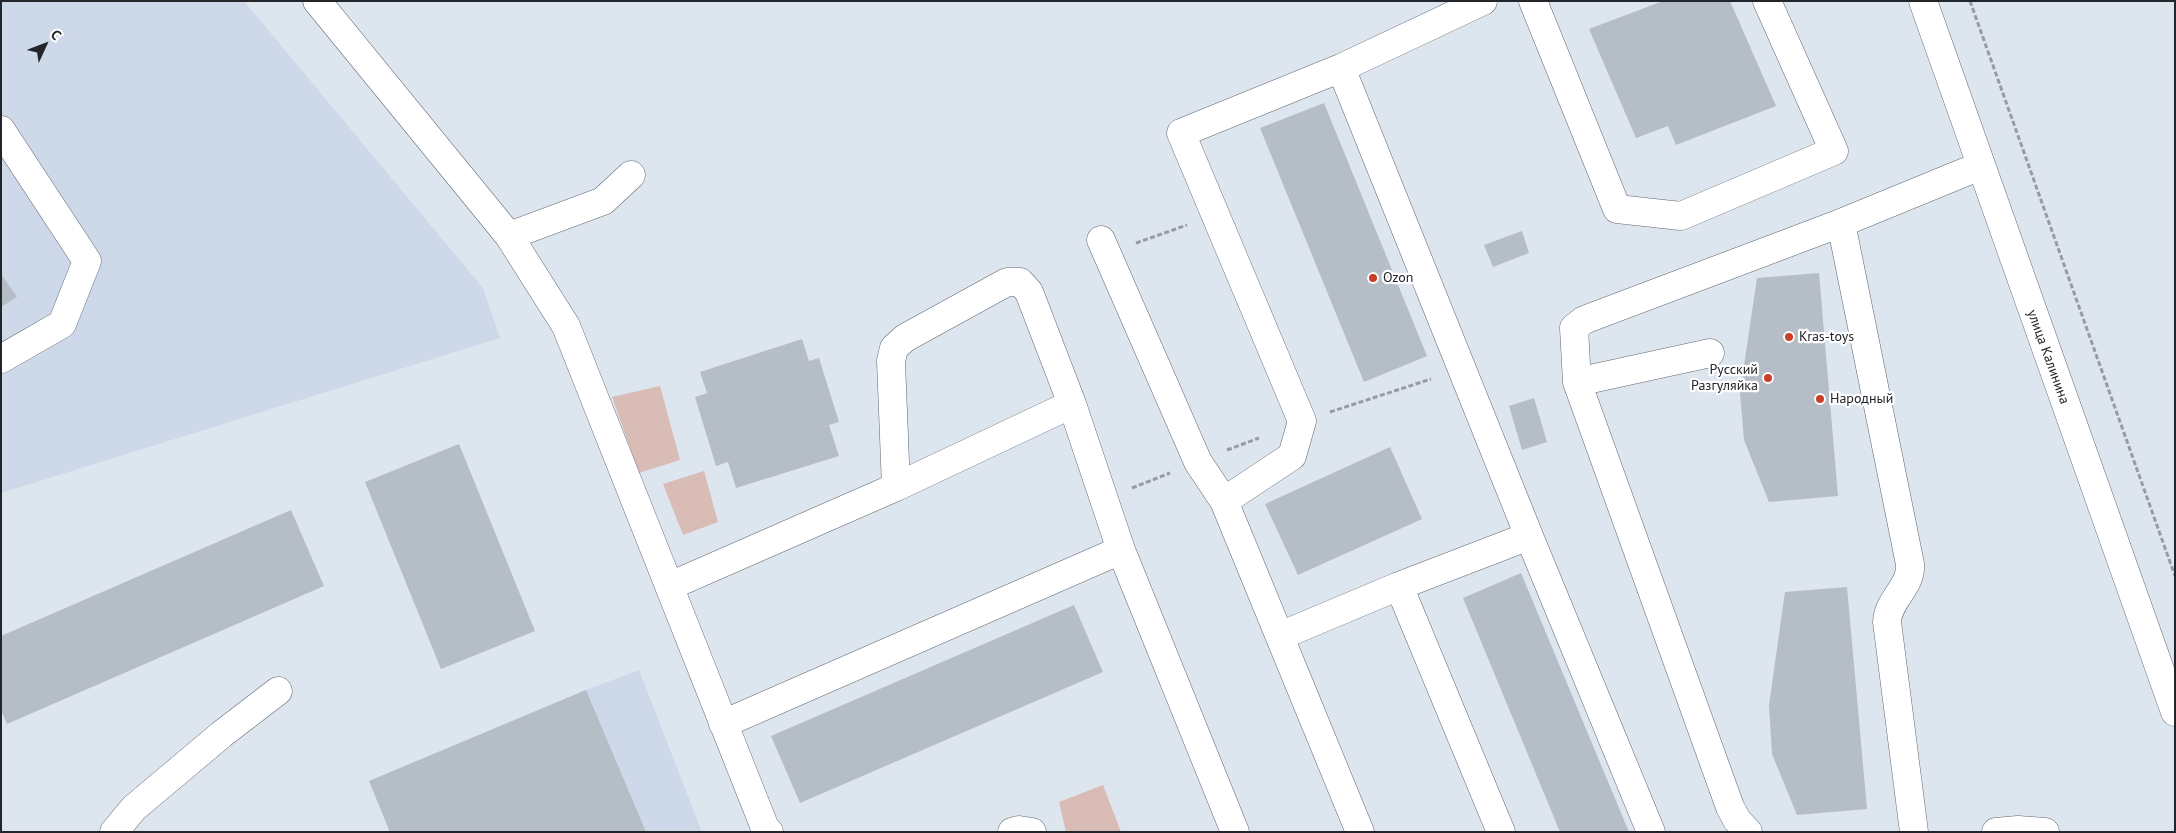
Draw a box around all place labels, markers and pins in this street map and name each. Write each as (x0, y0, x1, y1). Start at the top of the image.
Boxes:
place label: Ozon (1383, 270, 1413, 286)
marker: Ozon (1367, 272, 1379, 284)
place label: Kras-toys (1799, 329, 1854, 345)
marker: Kras-toys (1783, 331, 1795, 343)
place label: Русский Разгуляйка (1691, 362, 1758, 394)
marker: Русский Разгуляйка (1762, 372, 1774, 384)
place label: Народный (1830, 391, 1893, 407)
marker: Народный (1814, 393, 1826, 405)

